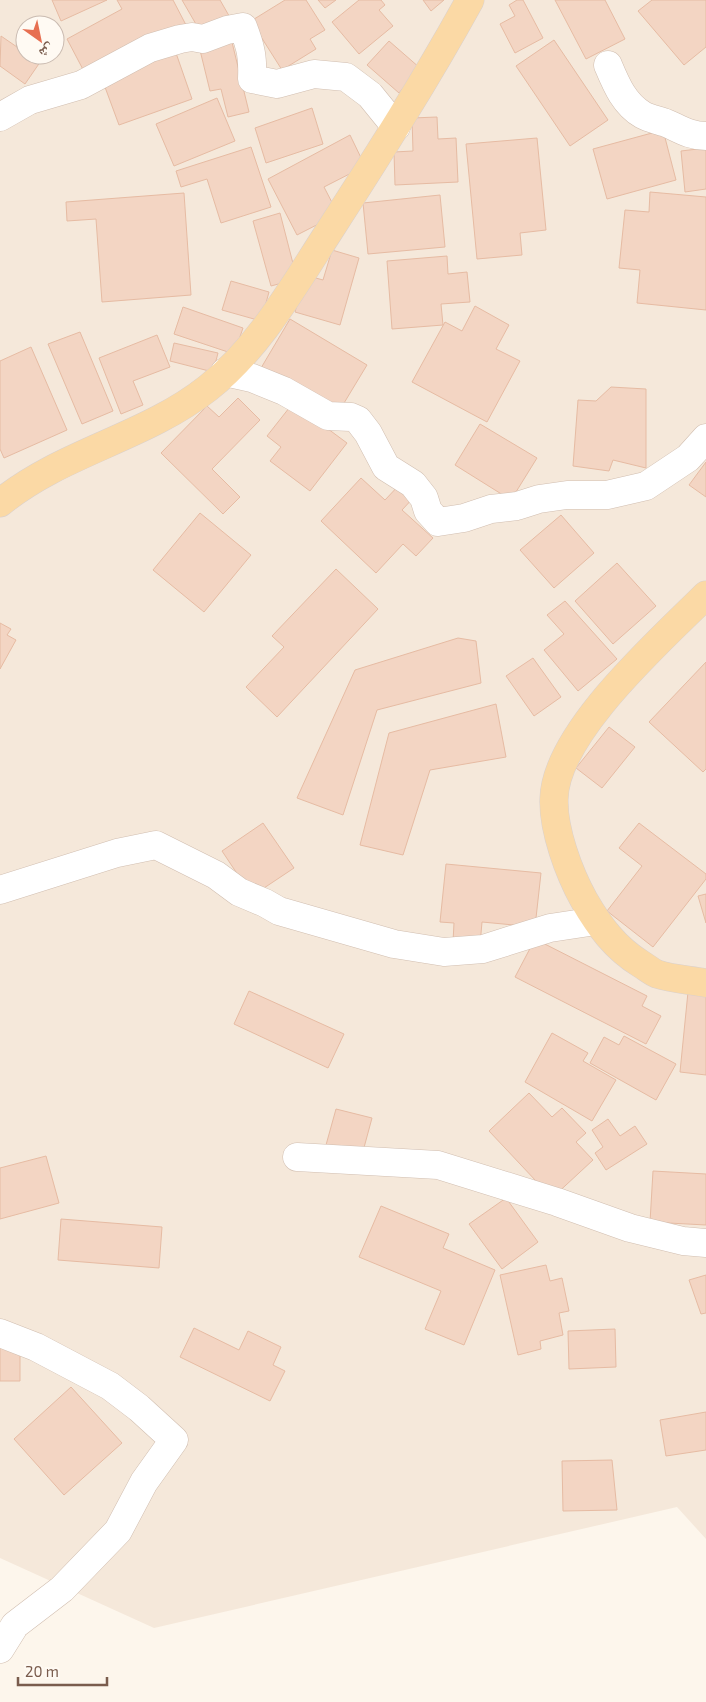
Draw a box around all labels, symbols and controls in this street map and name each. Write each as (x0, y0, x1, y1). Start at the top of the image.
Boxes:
north arrow (15, 15, 65, 65)
text: ش (36, 39, 58, 63)
scale bar (18, 1654, 106, 1686)
text: 20 m (25, 1662, 59, 1680)

